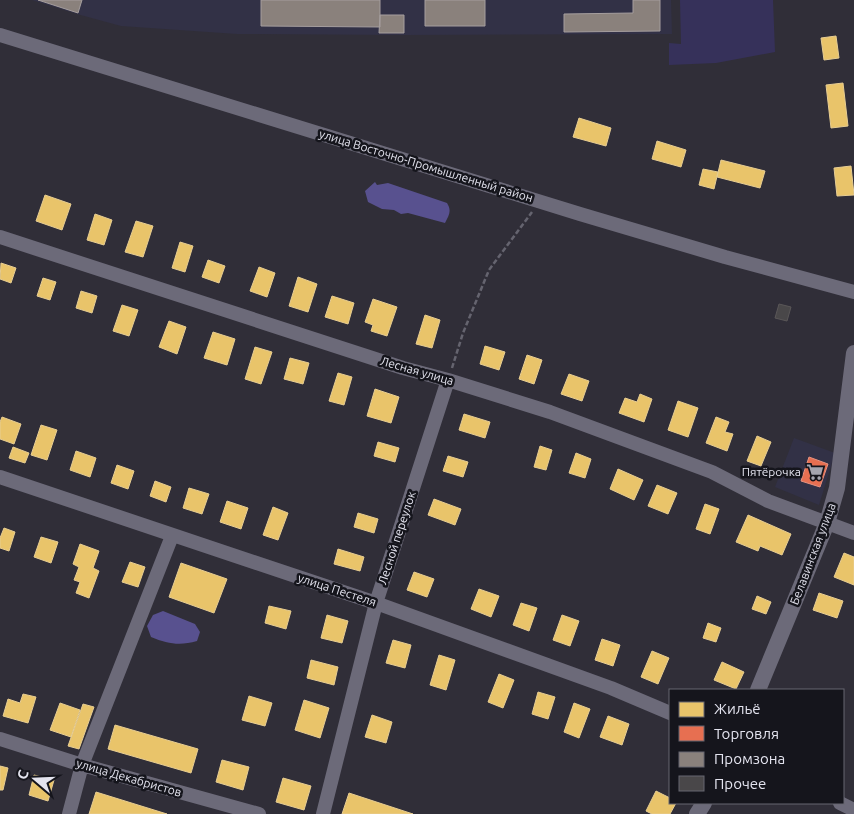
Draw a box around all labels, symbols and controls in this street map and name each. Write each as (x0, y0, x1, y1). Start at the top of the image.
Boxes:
street label: улица Восточно-Промышленный район (318, 127, 535, 204)
street label: Лесная улица (379, 354, 455, 387)
supermarket icon: Пятёрочка (805, 462, 825, 482)
place label: Пятёрочка (742, 465, 801, 478)
street label: Лесной переулок (375, 490, 418, 586)
street label: Белавинская улица (787, 501, 838, 607)
street label: улица Пестеля (296, 571, 378, 608)
legend (669, 689, 844, 804)
text: Жильё (714, 700, 761, 717)
text: Торговля (714, 725, 779, 742)
text: Промзона (714, 750, 785, 767)
north arrow (10, 754, 60, 804)
street label: улица Декабристов (75, 756, 183, 799)
text: С (14, 768, 32, 782)
text: Прочее (714, 775, 766, 792)

